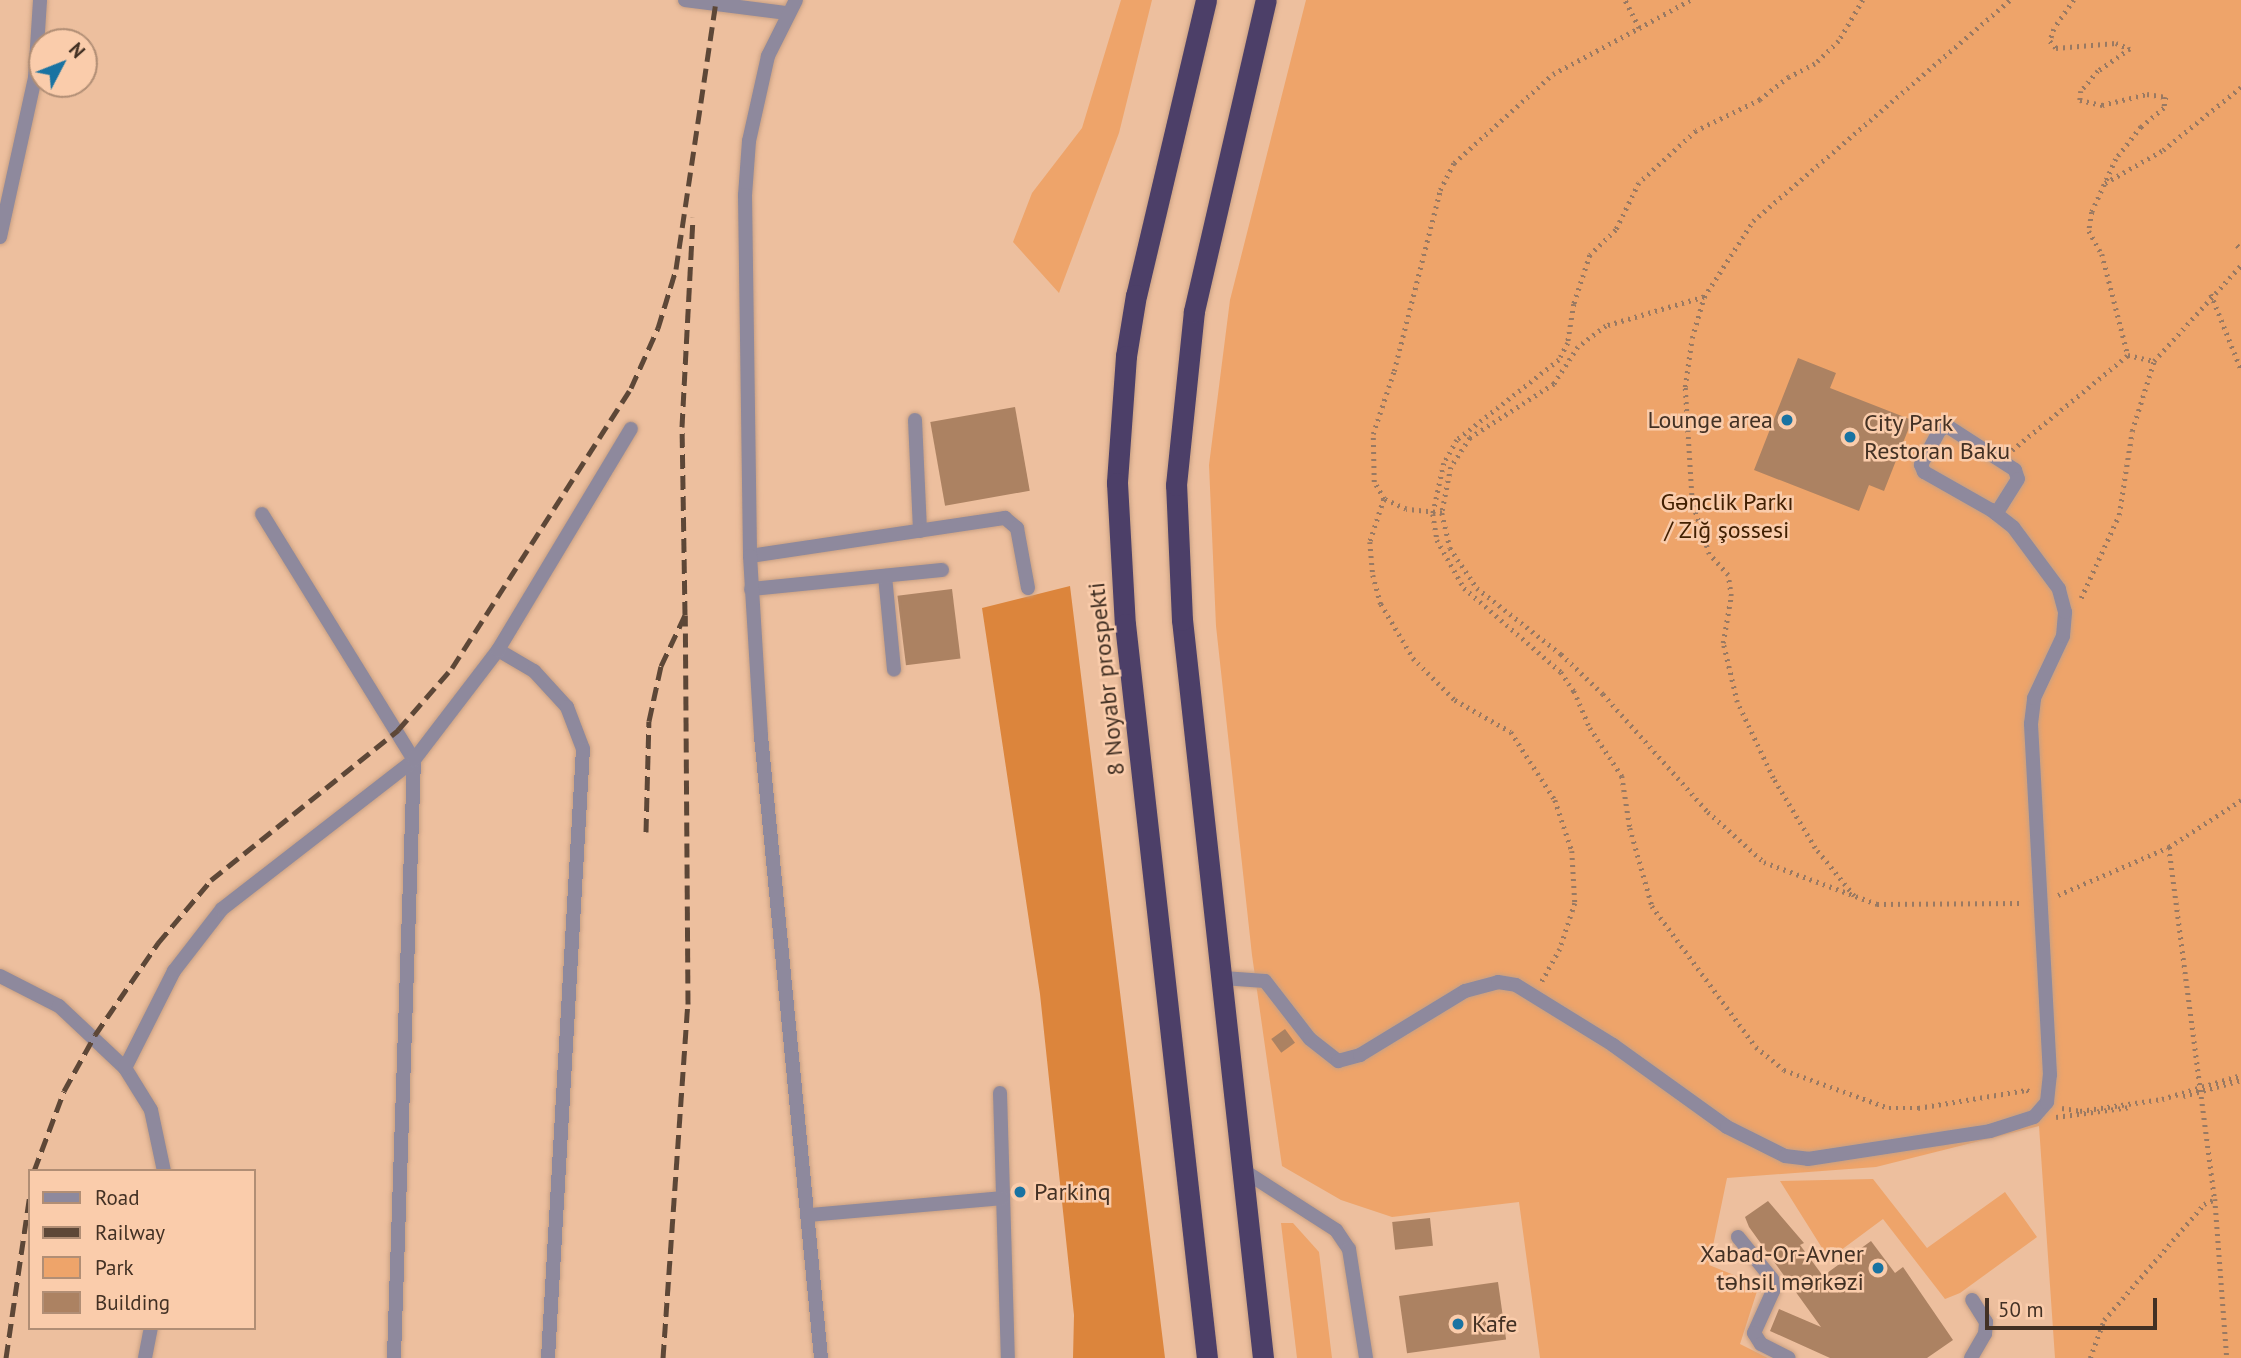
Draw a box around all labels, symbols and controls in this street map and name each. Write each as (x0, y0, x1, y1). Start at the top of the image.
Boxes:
north arrow (28, 28, 98, 98)
text: N (64, 38, 90, 63)
place label: Lounge area (1647, 406, 1773, 434)
place label: City Park Restoran Baku (1864, 409, 2010, 465)
marker: Lounge area (1779, 412, 1795, 428)
marker: City Park Restoran Baku (1842, 429, 1858, 445)
park label: Gənclik Parkı / Zığ şossesi (1660, 488, 1794, 544)
street label: 8 Noyabr prospekti (1082, 581, 1130, 777)
legend (28, 1169, 256, 1330)
place label: Parkinq (1034, 1178, 1111, 1206)
text: Road (95, 1184, 139, 1211)
marker: Parkinq (1012, 1184, 1028, 1200)
text: Railway (95, 1219, 165, 1246)
place label: Xabad-Or-Avner təhsil mərkəzi (1700, 1240, 1864, 1296)
text: Park (95, 1254, 134, 1281)
marker: Xabad-Or-Avner təhsil mərkəzi (1870, 1260, 1886, 1276)
scale bar (1989, 1284, 2160, 1328)
text: Building (95, 1289, 170, 1316)
text: 50 m (1998, 1296, 2044, 1323)
place label: Kafe (1472, 1310, 1517, 1338)
marker: Kafe (1450, 1316, 1466, 1332)

